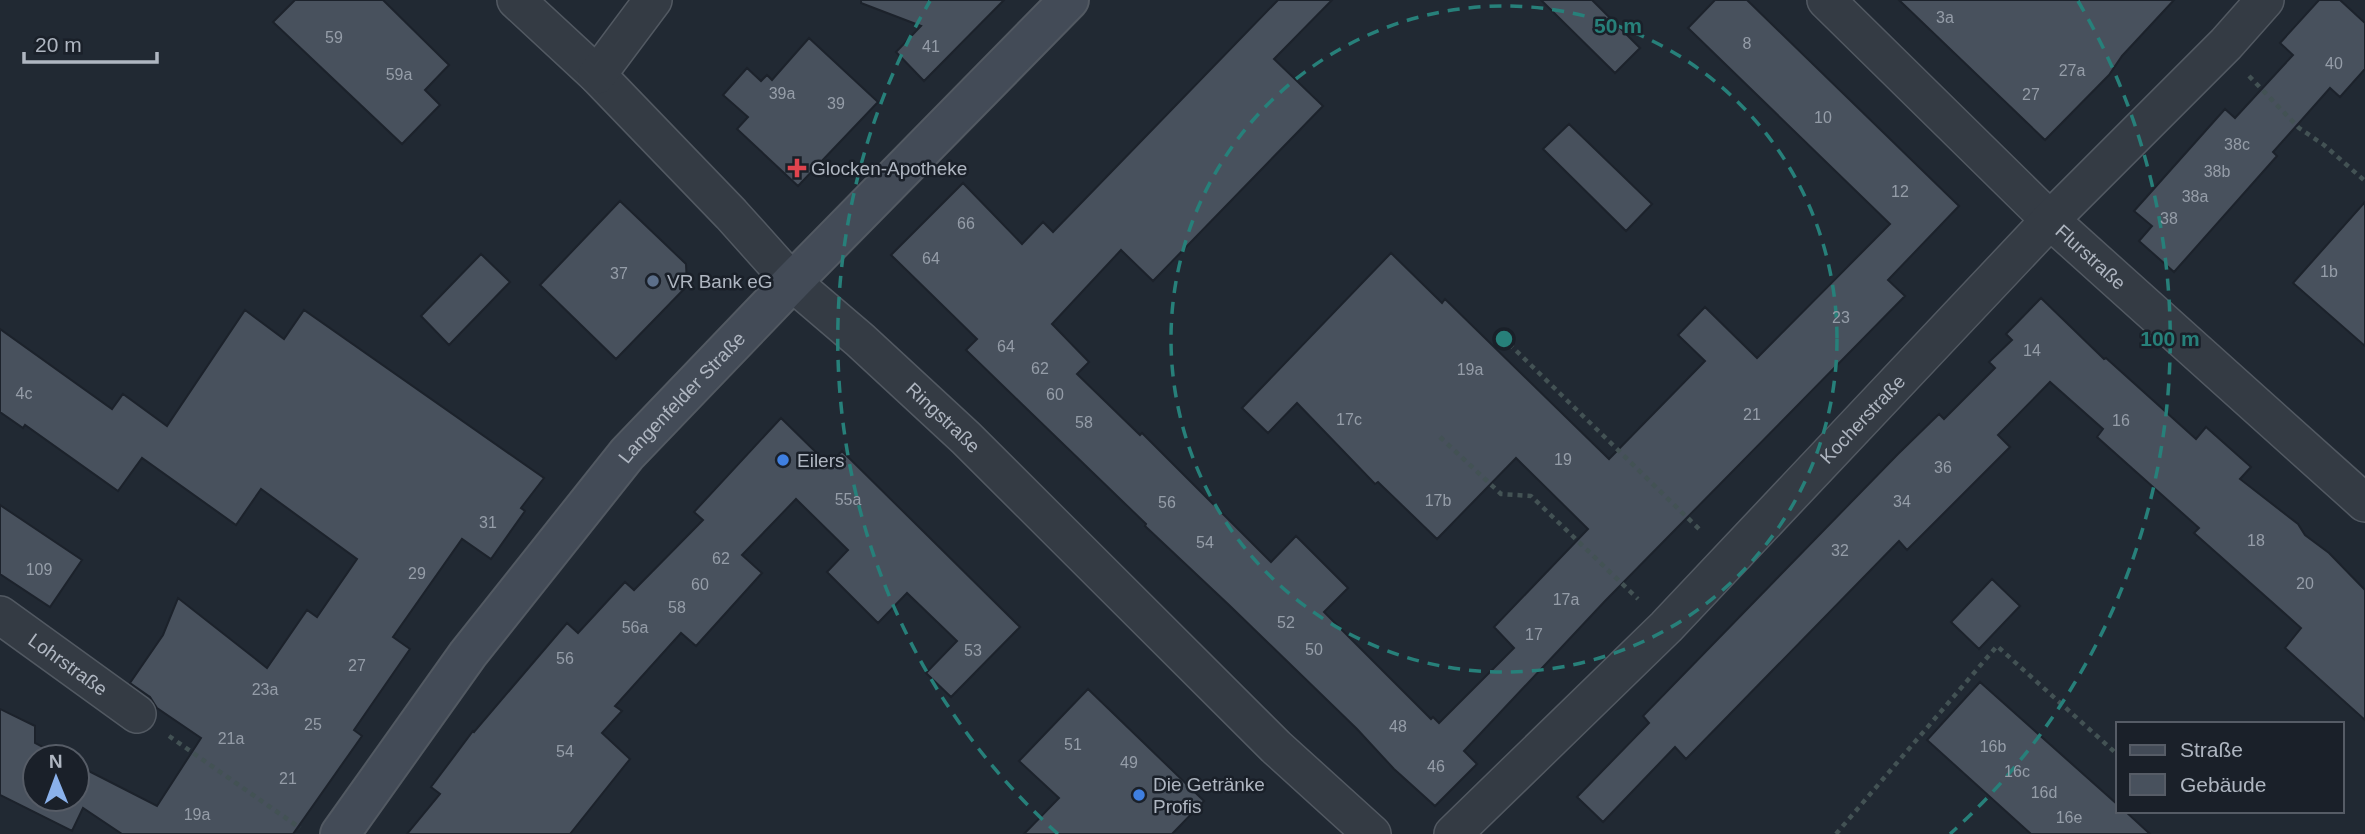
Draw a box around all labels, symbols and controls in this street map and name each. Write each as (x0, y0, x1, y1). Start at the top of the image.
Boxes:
house number: 3a (1936, 9, 1954, 26)
text: 50 m (1594, 14, 1642, 37)
scale bar (24, 21, 158, 65)
house number: 59 (325, 29, 343, 46)
text: 20 m (35, 33, 82, 56)
house number: 8 (1743, 35, 1752, 52)
house number: 41 (922, 38, 940, 55)
house number: 40 (2325, 55, 2343, 72)
house number: 27a (2059, 62, 2085, 79)
house number: 59a (386, 66, 412, 83)
house number: 39a (769, 85, 795, 102)
house number: 27 (2022, 86, 2040, 103)
house number: 39 (827, 95, 845, 112)
house number: 10 (1814, 109, 1832, 126)
house number: 38c (2224, 136, 2250, 153)
place label: Glocken-Apotheke (811, 158, 967, 179)
marker: Glocken-Apotheke (789, 160, 805, 176)
house number: 38b (2204, 163, 2230, 180)
house number: 12 (1891, 183, 1909, 200)
house number: 38a (2182, 188, 2208, 205)
house number: 38 (2160, 210, 2178, 227)
house number: 66 (957, 215, 975, 232)
street label: Flurstraße (2052, 220, 2130, 294)
house number: 64 (922, 250, 940, 267)
house number: 1b (2320, 263, 2338, 280)
house number: 37 (610, 265, 628, 282)
place label: VR Bank eG (667, 271, 773, 292)
marker: VR Bank eG (645, 273, 661, 289)
house number: 23 (1832, 309, 1850, 326)
street label: Langenfelder Straße (614, 327, 749, 467)
centre of rings (1492, 327, 1516, 351)
text: 100 m (2140, 327, 2200, 350)
house number: 64 (997, 338, 1015, 355)
house number: 14 (2023, 342, 2041, 359)
house number: 62 (1031, 360, 1049, 377)
house number: 19a (1457, 361, 1483, 378)
street label: Kocherstraße (1815, 370, 1909, 468)
street label: Ringstraße (902, 378, 985, 457)
house number: 4c (16, 385, 32, 402)
house number: 60 (1046, 386, 1064, 403)
house number: 21 (1743, 406, 1761, 423)
house number: 17c (1336, 411, 1362, 428)
house number: 16 (2112, 412, 2130, 429)
house number: 58 (1075, 414, 1093, 431)
place label: Eilers (797, 450, 845, 471)
house number: 19 (1554, 451, 1572, 468)
marker: Eilers (775, 452, 791, 468)
house number: 36 (1934, 459, 1952, 476)
house number: 55a (835, 491, 861, 508)
house number: 17b (1425, 492, 1451, 509)
house number: 34 (1893, 493, 1911, 510)
house number: 56 (1158, 494, 1176, 511)
house number: 31 (479, 514, 497, 531)
house number: 18 (2247, 532, 2265, 549)
house number: 54 (1196, 534, 1214, 551)
house number: 32 (1831, 542, 1849, 559)
house number: 62 (712, 550, 730, 567)
house number: 109 (26, 561, 52, 578)
house number: 29 (408, 565, 426, 582)
house number: 20 (2296, 575, 2314, 592)
house number: 60 (691, 576, 709, 593)
house number: 17a (1553, 591, 1579, 608)
house number: 58 (668, 599, 686, 616)
house number: 52 (1277, 614, 1295, 631)
house number: 56a (622, 619, 648, 636)
house number: 17 (1525, 626, 1543, 643)
street label: Lohrstraße (25, 629, 111, 700)
house number: 50 (1305, 641, 1323, 658)
house number: 53 (964, 642, 982, 659)
house number: 56 (556, 650, 574, 667)
house number: 27 (348, 657, 366, 674)
house number: 23a (252, 681, 278, 698)
house number: 25 (304, 716, 322, 733)
house number: 48 (1389, 718, 1407, 735)
legend (2116, 722, 2344, 813)
house number: 21a (218, 730, 244, 747)
house number: 51 (1064, 736, 1082, 753)
house number: 16b (1980, 738, 2006, 755)
text: Straße (2180, 738, 2243, 761)
north arrow (21, 743, 91, 813)
house number: 54 (556, 743, 574, 760)
text: N (49, 751, 63, 772)
house number: 49 (1120, 754, 1138, 771)
house number: 46 (1427, 758, 1445, 775)
house number: 16c (2004, 763, 2030, 780)
house number: 21 (279, 770, 297, 787)
text: Gebäude (2180, 773, 2266, 796)
place label: Die Getränke Profis (1153, 774, 1265, 817)
house number: 16d (2031, 784, 2057, 801)
marker: Die Getränke Profis (1131, 787, 1147, 803)
house number: 19a (184, 806, 210, 823)
house number: 16e (2056, 809, 2082, 826)

